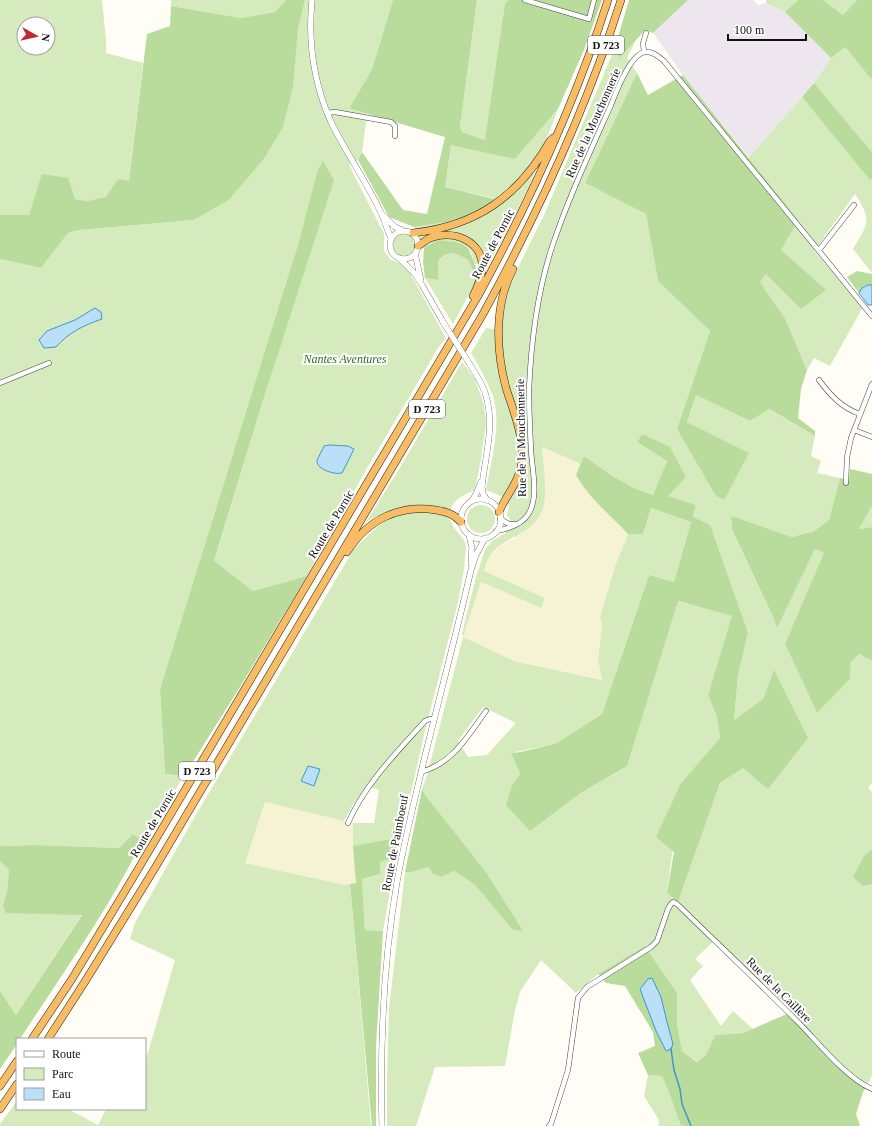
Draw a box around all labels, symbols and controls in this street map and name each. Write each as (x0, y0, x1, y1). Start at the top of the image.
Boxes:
north arrow (16, 16, 56, 56)
scale bar (728, 16, 806, 42)
text: 100 m (734, 23, 765, 37)
text: N (39, 33, 52, 42)
road number: D 723 (588, 36, 624, 54)
street label: Rue de la Mouchonnerie (563, 66, 623, 180)
street label: Route de Pornic (469, 207, 517, 281)
park label: Nantes Aventures (303, 352, 387, 366)
street label: Rue de la Mouchonnerie (513, 379, 529, 497)
road number: D 723 (409, 400, 445, 418)
street label: Route de Pornic (305, 487, 357, 561)
road number: D 723 (179, 762, 215, 780)
street label: Route de Pornic (127, 786, 179, 860)
street label: Route de Paimboeuf (379, 794, 411, 892)
street label: Rue de la Caillère (744, 955, 814, 1025)
legend (16, 1038, 146, 1110)
text: Route (52, 1047, 81, 1061)
text: Parc (52, 1067, 73, 1081)
text: Eau (52, 1087, 71, 1101)

